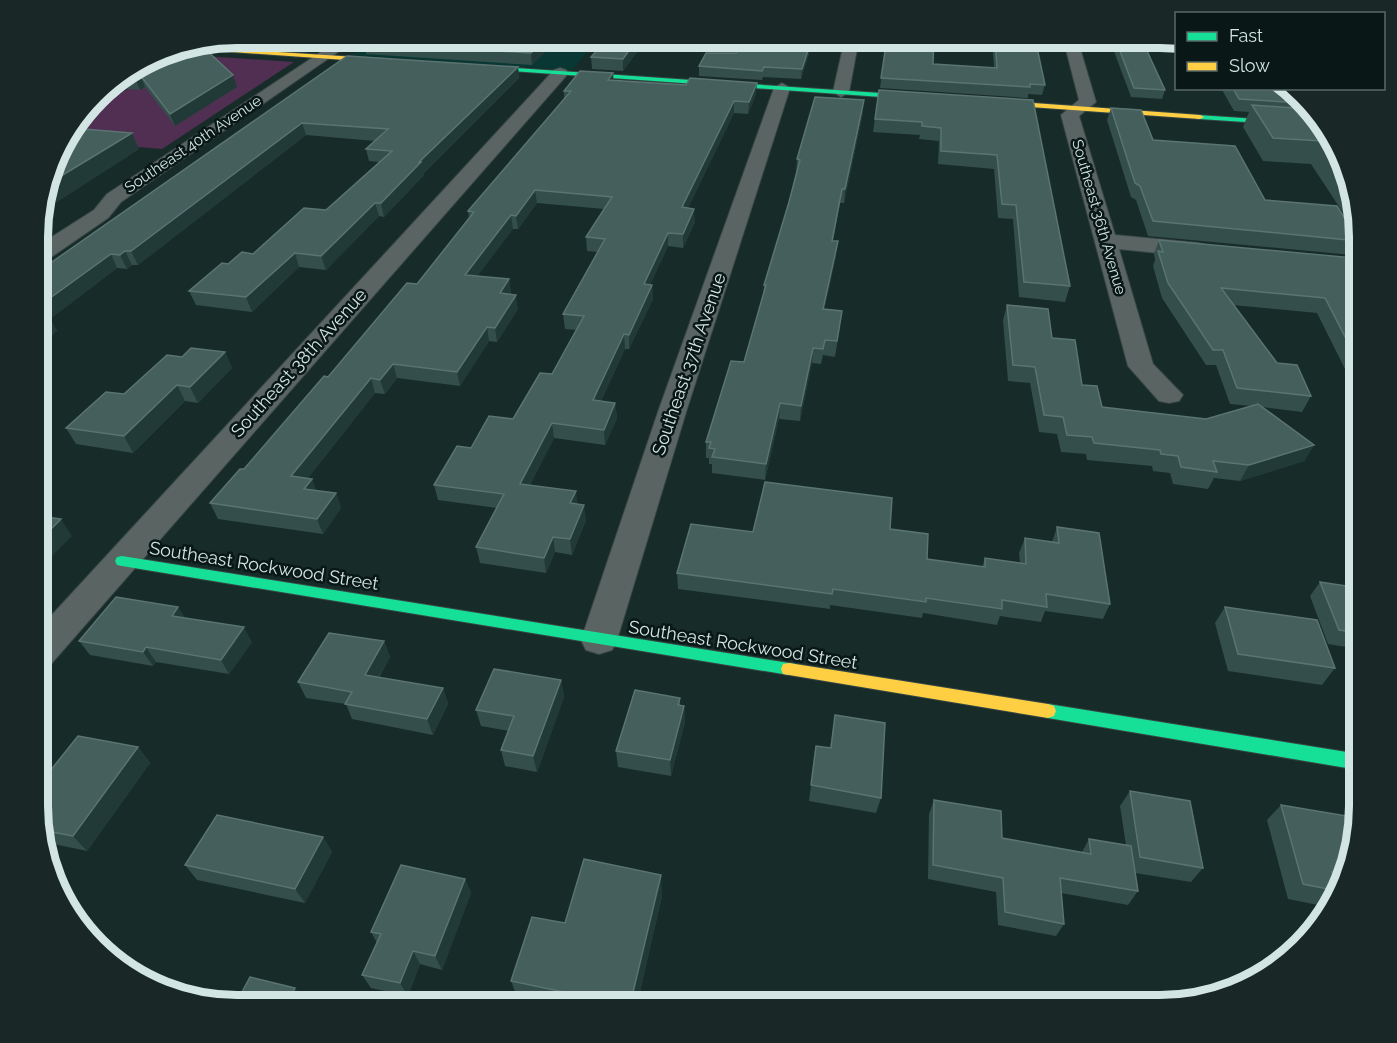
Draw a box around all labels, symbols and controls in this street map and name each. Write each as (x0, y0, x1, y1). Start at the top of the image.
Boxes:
legend (1175, 12, 1385, 90)
text: Fast (1229, 25, 1263, 46)
text: Slow (1229, 55, 1270, 76)
street label: Southeast 40th Avenue (121, 91, 265, 196)
street label: Southeast 36th Avenue (1068, 137, 1130, 297)
street label: Southeast 37th Avenue (647, 270, 730, 458)
street label: Southeast 38th Avenue (226, 284, 371, 441)
street label: Southeast Rockwood Street (148, 537, 380, 594)
street label: Southeast Rockwood Street (627, 616, 859, 673)

